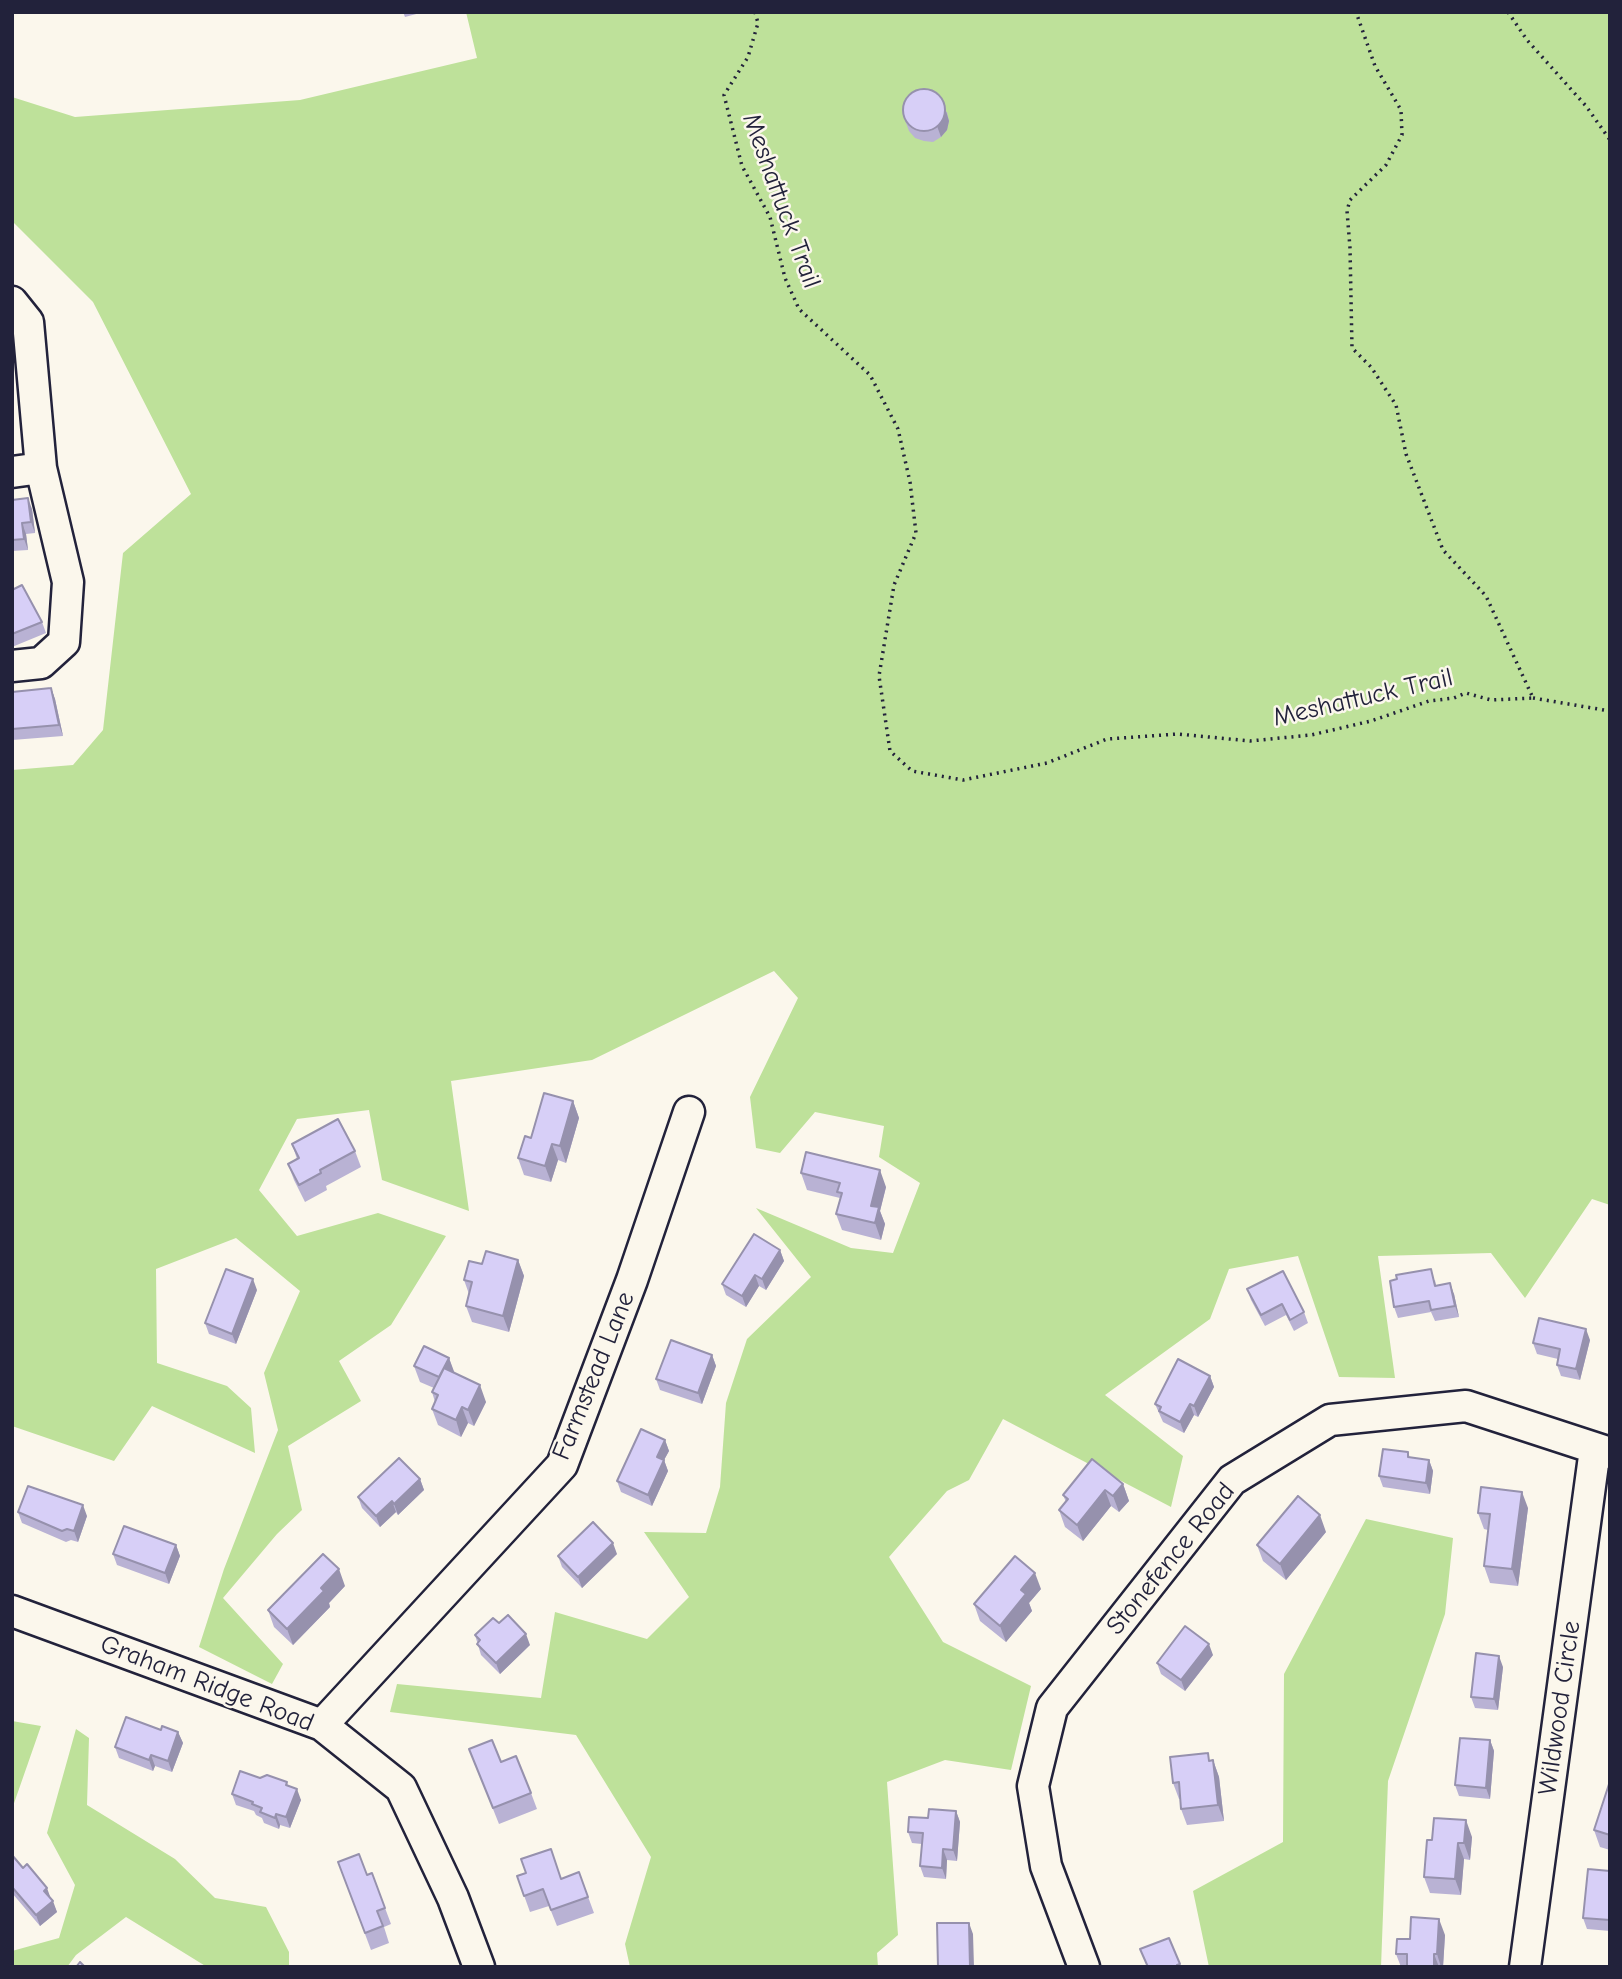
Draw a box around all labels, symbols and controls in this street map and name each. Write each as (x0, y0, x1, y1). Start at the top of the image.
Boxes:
street label: Meshattuck Trail (735, 110, 827, 292)
street label: Meshattuck Trail (1270, 662, 1456, 734)
street label: Farmstead Lane (546, 1287, 642, 1465)
street label: Stonefence Road (1100, 1477, 1242, 1641)
street label: Wildwood Circle (1532, 1619, 1588, 1797)
street label: Graham Ridge Road (96, 1629, 318, 1739)

